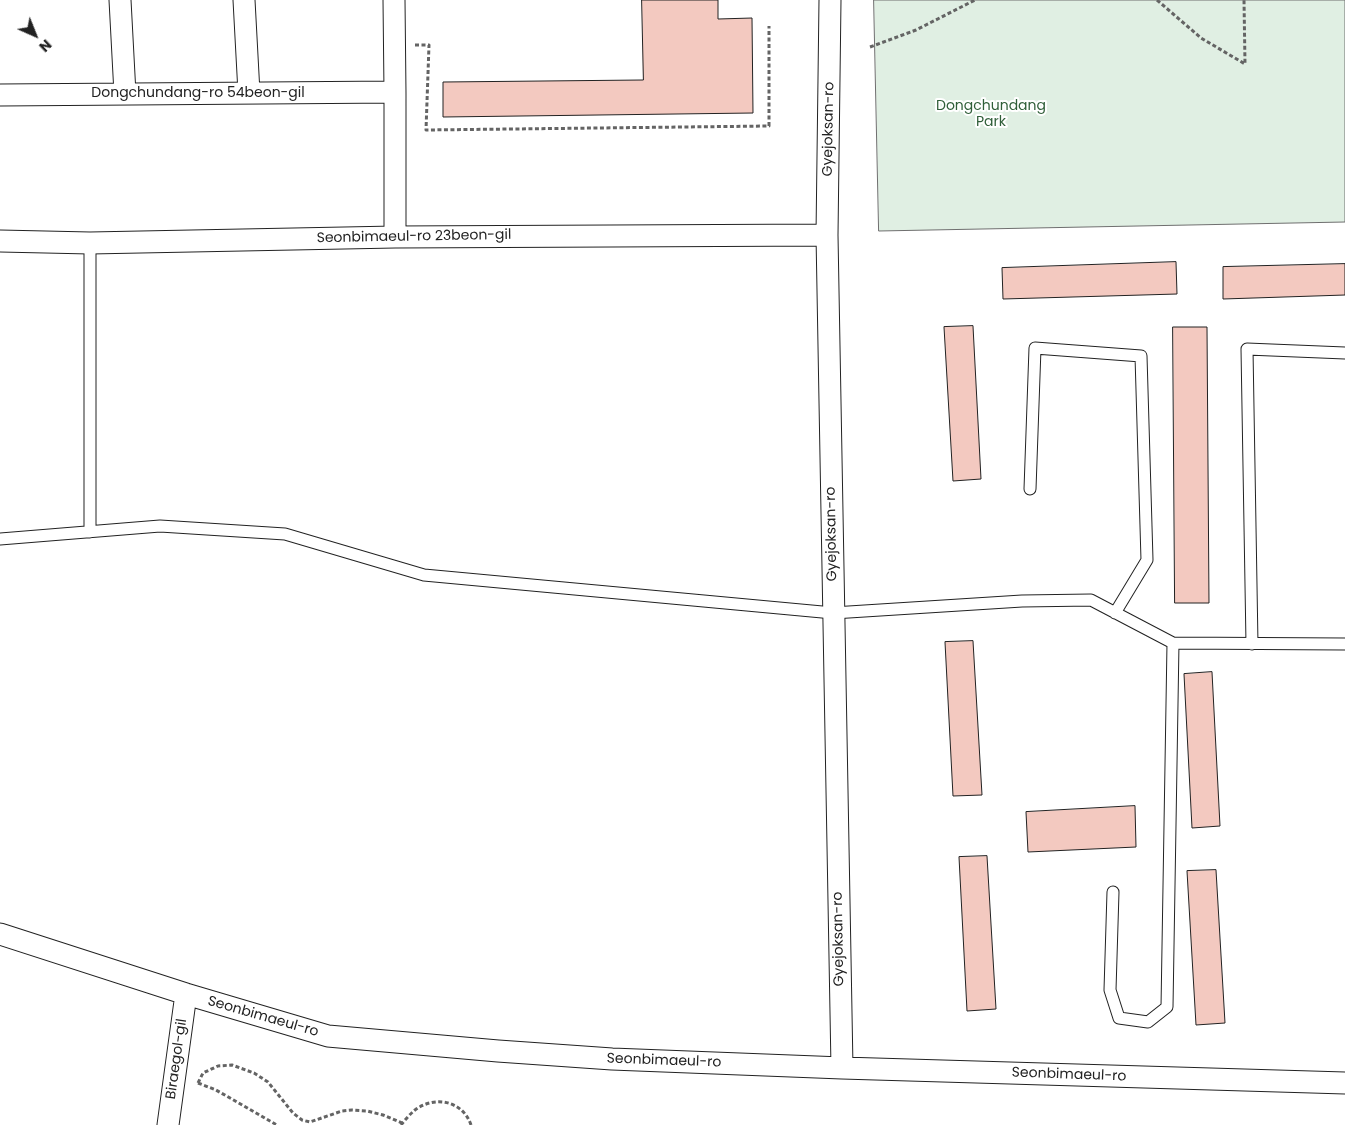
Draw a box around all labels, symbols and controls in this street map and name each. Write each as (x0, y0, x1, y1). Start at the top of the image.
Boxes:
north arrow (10, 10, 60, 60)
text: N (35, 35, 56, 57)
street label: Gyejoksan-ro (820, 81, 838, 177)
street label: Dongchundang-ro 54beon-gil (91, 85, 305, 101)
park label: Dongchundang Park (936, 98, 1046, 130)
street label: Seonbimaeul-ro 23beon-gil (316, 227, 512, 247)
street label: Gyejoksan-ro (823, 486, 841, 582)
street label: Gyejoksan-ro (830, 891, 848, 987)
street label: Seonbimaeul-ro (206, 993, 320, 1041)
street label: Biraegol-gil (163, 1018, 191, 1100)
street label: Seonbimaeul-ro (606, 1051, 722, 1071)
street label: Seonbimaeul-ro (1011, 1065, 1127, 1085)

